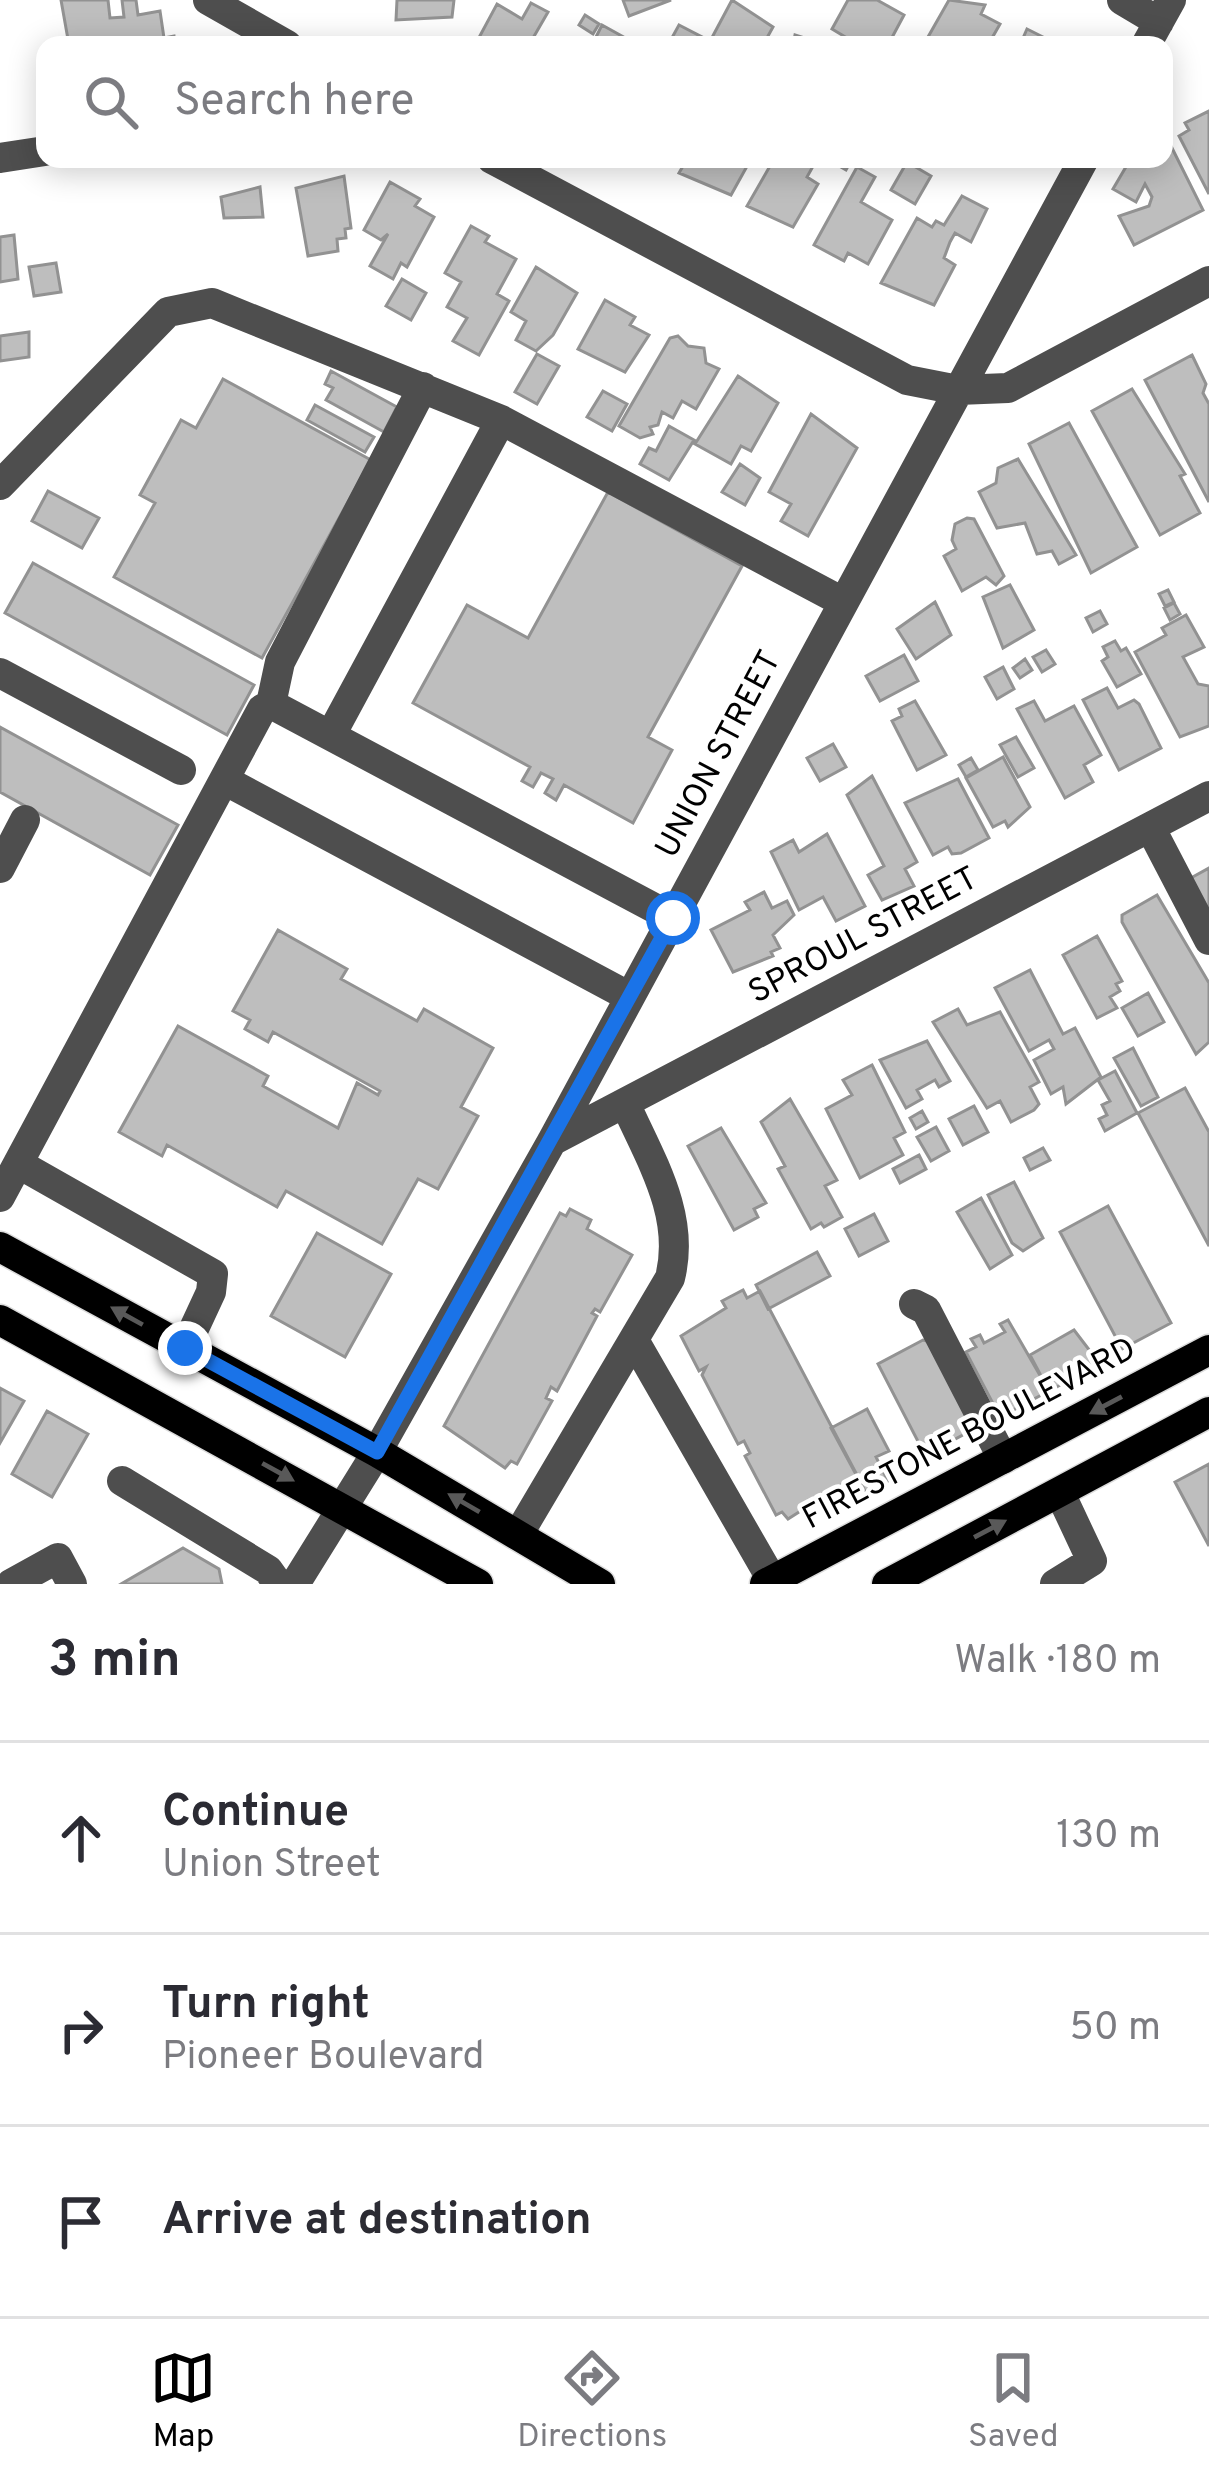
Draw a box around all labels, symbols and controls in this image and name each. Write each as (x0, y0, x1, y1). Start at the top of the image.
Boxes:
search box (36, 36, 1173, 168)
icon: search (78, 69, 144, 135)
text: Search here (174, 74, 414, 131)
street label: UNION STREET (648, 644, 792, 866)
street label: SPROUL STREET (742, 859, 986, 1015)
route start (646, 891, 700, 945)
one-way arrow (109, 1306, 144, 1327)
route end (158, 1321, 212, 1375)
street label: FIRESTONE BOULEVARD (796, 1329, 1144, 1541)
one-way arrow (1088, 1394, 1123, 1415)
one-way arrow (260, 1461, 295, 1482)
one-way arrow (447, 1494, 480, 1515)
one-way arrow (973, 1520, 1008, 1540)
text: 3 min (48, 1630, 181, 1695)
text: Walk · 180 m (954, 1638, 1161, 1687)
text: Continue (162, 1785, 349, 1842)
icon: ahead (48, 1805, 114, 1871)
text: 130 m (1056, 1813, 1161, 1862)
text: Union Street (162, 1842, 381, 1891)
text: Turn right (162, 1977, 370, 2034)
icon: right (48, 1997, 114, 2063)
text: 50 m (1070, 2005, 1161, 2054)
text: Pioneer Boulevard (162, 2034, 484, 2083)
icon: arrive (48, 2189, 114, 2255)
text: Arrive at destination (162, 2193, 592, 2250)
tab: Map (150, 2345, 216, 2459)
tab: Directions (517, 2345, 667, 2459)
tab: Saved (968, 2345, 1059, 2459)

